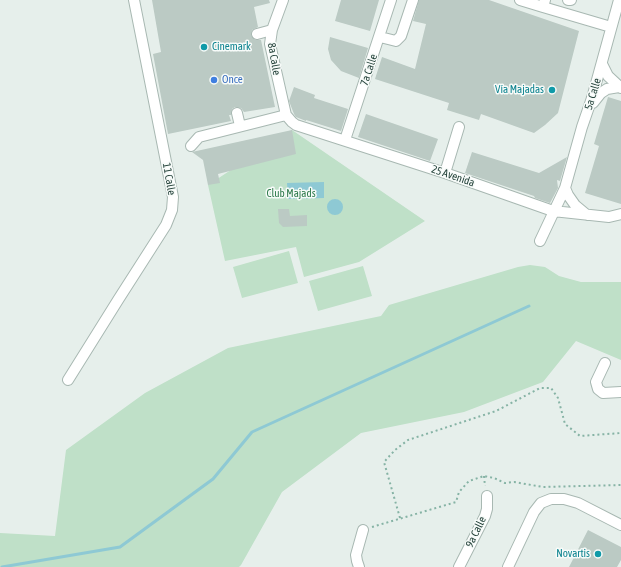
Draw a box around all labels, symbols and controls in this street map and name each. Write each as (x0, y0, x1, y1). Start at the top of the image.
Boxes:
place label: Cinemark (212, 40, 251, 54)
marker: Cinemark (199, 42, 209, 52)
street label: 8a Calle (265, 42, 283, 76)
street label: 7a Calle (358, 52, 380, 88)
place label: Once (222, 73, 243, 87)
marker: Once (209, 75, 219, 85)
street label: 5a Calle (582, 76, 604, 112)
place label: Vía Majadas (495, 83, 544, 97)
marker: Vía Majadas (547, 85, 557, 95)
street label: 11 Calle (160, 162, 178, 196)
street label: 25 Avenida (430, 162, 476, 190)
park label: Club Majads (266, 187, 316, 201)
street label: 9a Calle (463, 514, 489, 550)
place label: Novartis (556, 547, 590, 561)
marker: Novartis (593, 549, 603, 559)

